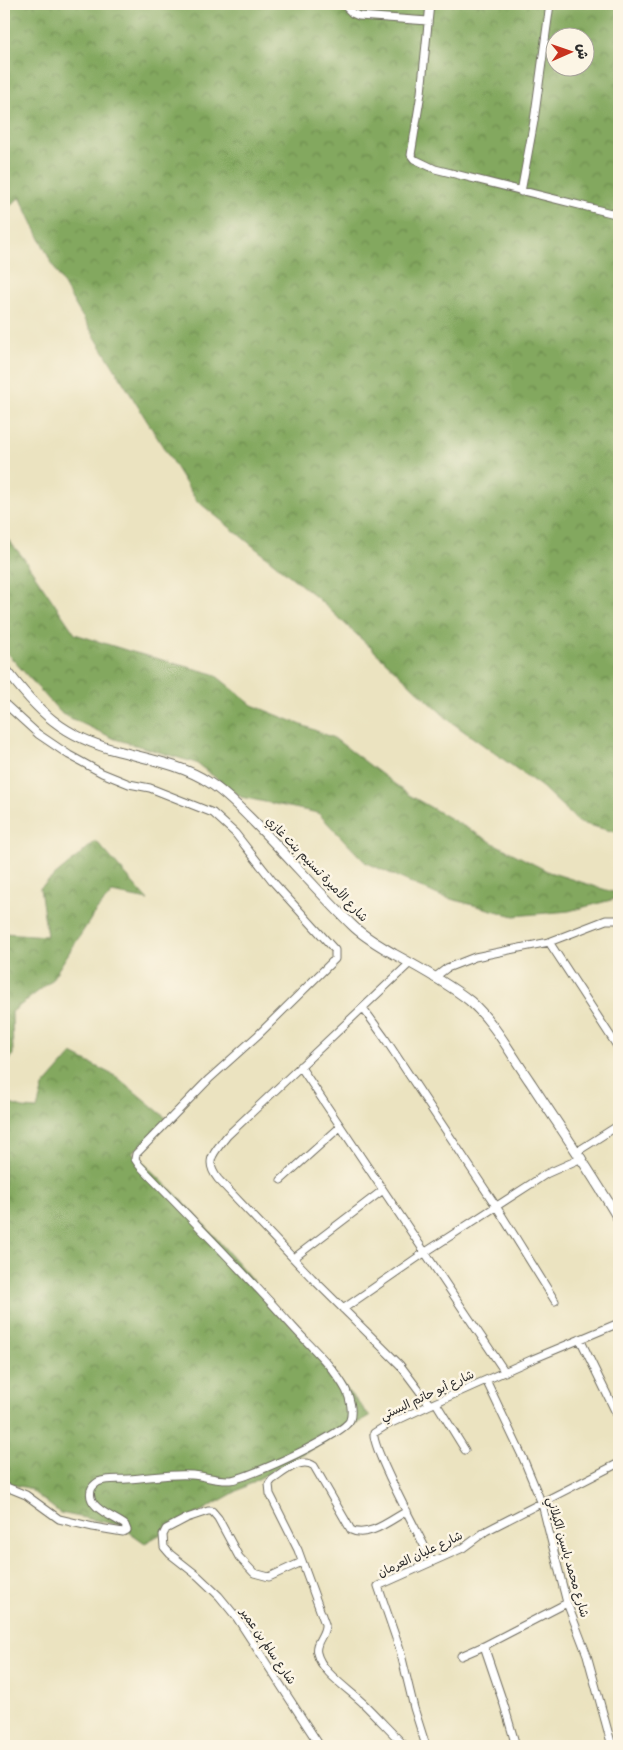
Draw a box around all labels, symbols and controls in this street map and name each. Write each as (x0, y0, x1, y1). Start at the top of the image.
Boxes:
north arrow (546, 28, 596, 78)
text: ش (574, 44, 592, 60)
street label: شارع الأميرة تسنيم بنت غازي (262, 813, 372, 926)
street label: شارع أبو حاتم البستي (377, 1366, 478, 1427)
street label: شارع محمد ياسين الكيلاني (540, 1495, 593, 1620)
street label: شارع عليان العرمان (375, 1527, 466, 1582)
street label: شارع سالم بن عمير (234, 1604, 300, 1689)

